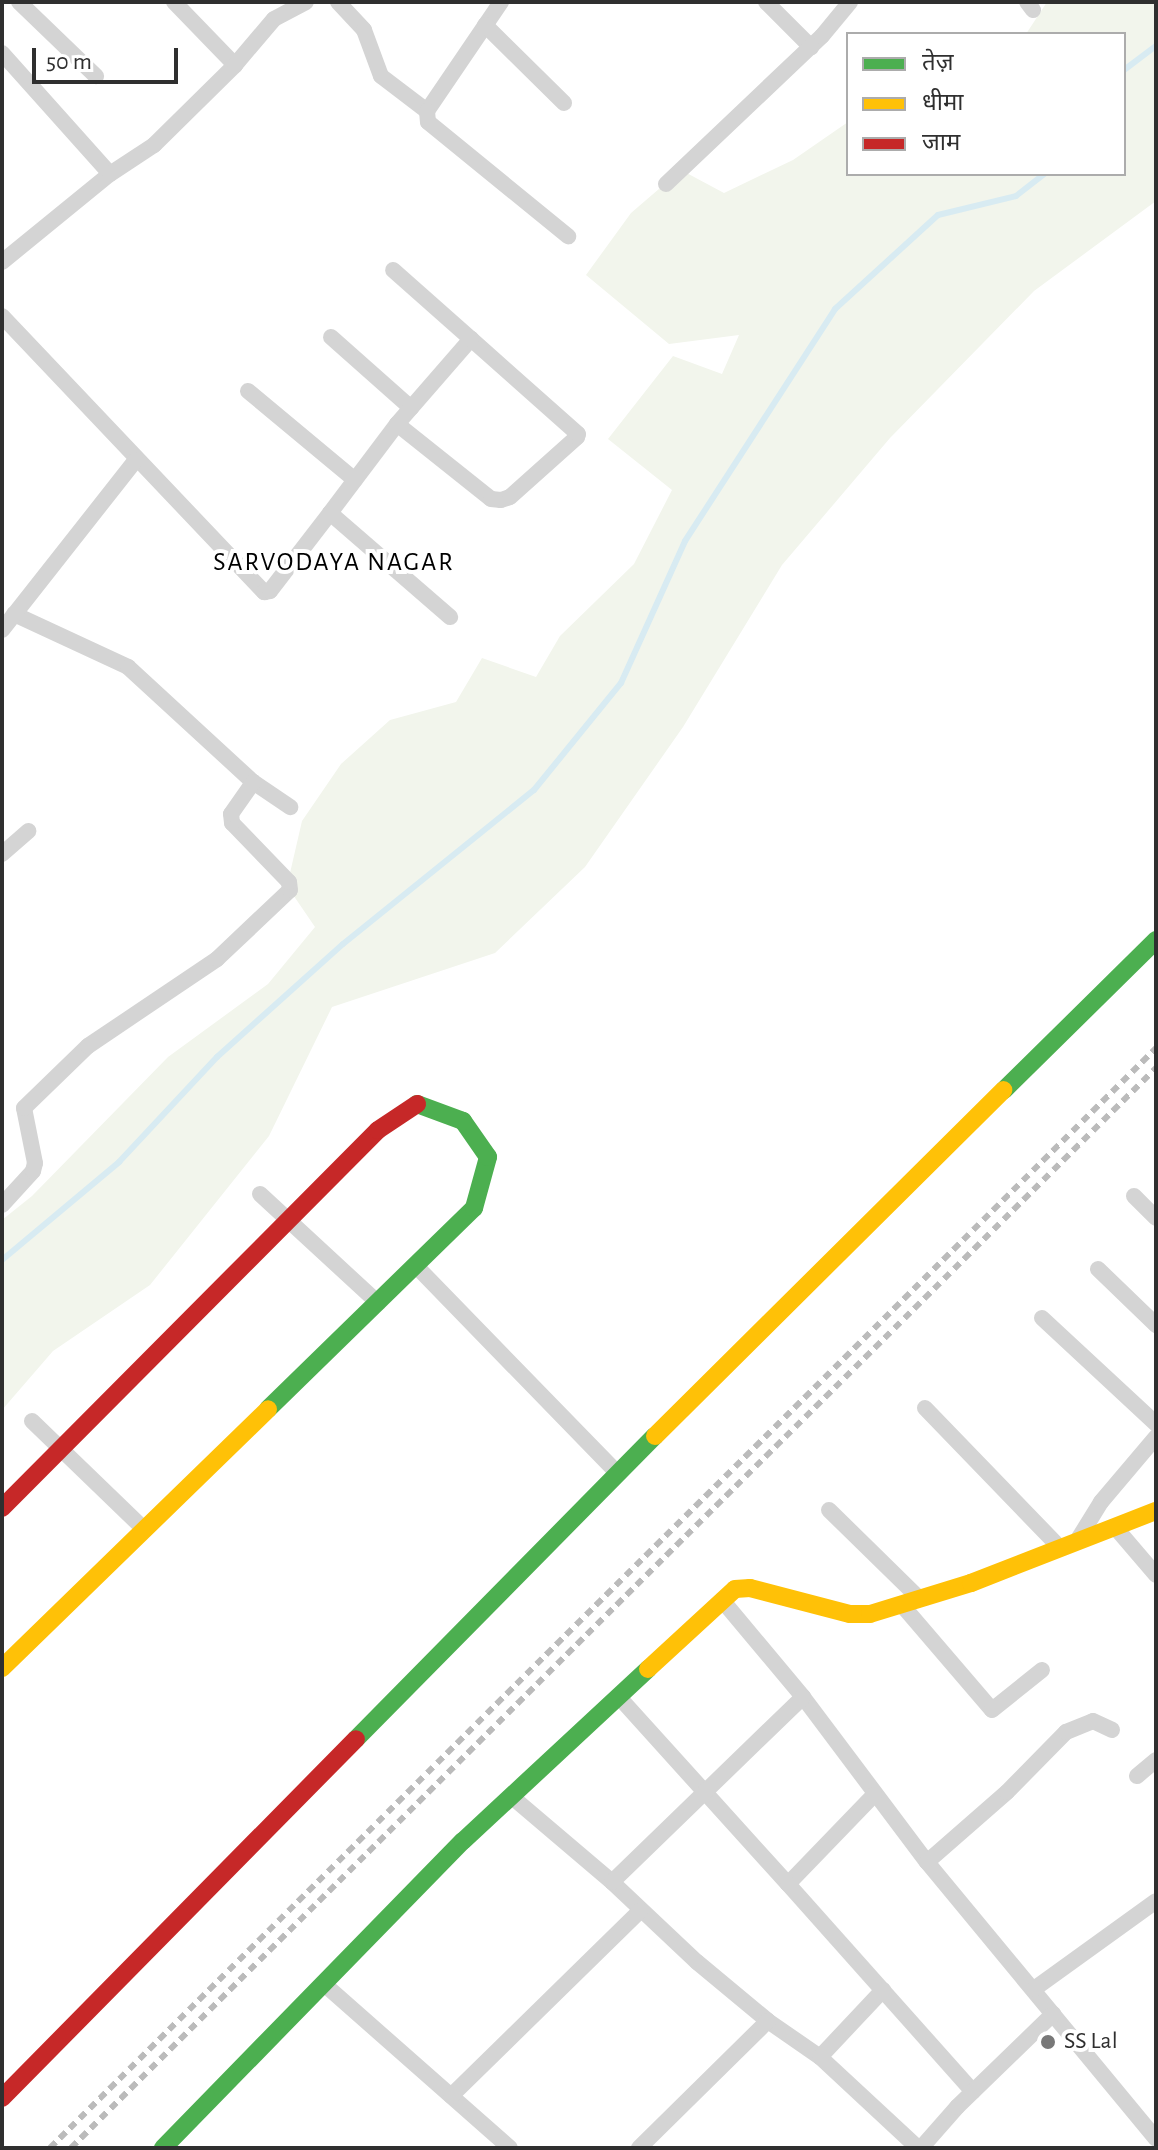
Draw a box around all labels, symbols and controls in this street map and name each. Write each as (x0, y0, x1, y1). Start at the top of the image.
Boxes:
scale bar (36, 32, 182, 82)
legend (846, 32, 1126, 176)
text: 50 m (46, 50, 92, 74)
text: तेज़ (922, 51, 954, 75)
text: धीमा (922, 91, 964, 115)
text: जाम (922, 131, 960, 155)
district label: SARVODAYA NAGAR (213, 547, 455, 579)
place label: SS Lal (1064, 2028, 1118, 2056)
marker: SS Lal (1039, 2033, 1057, 2051)

